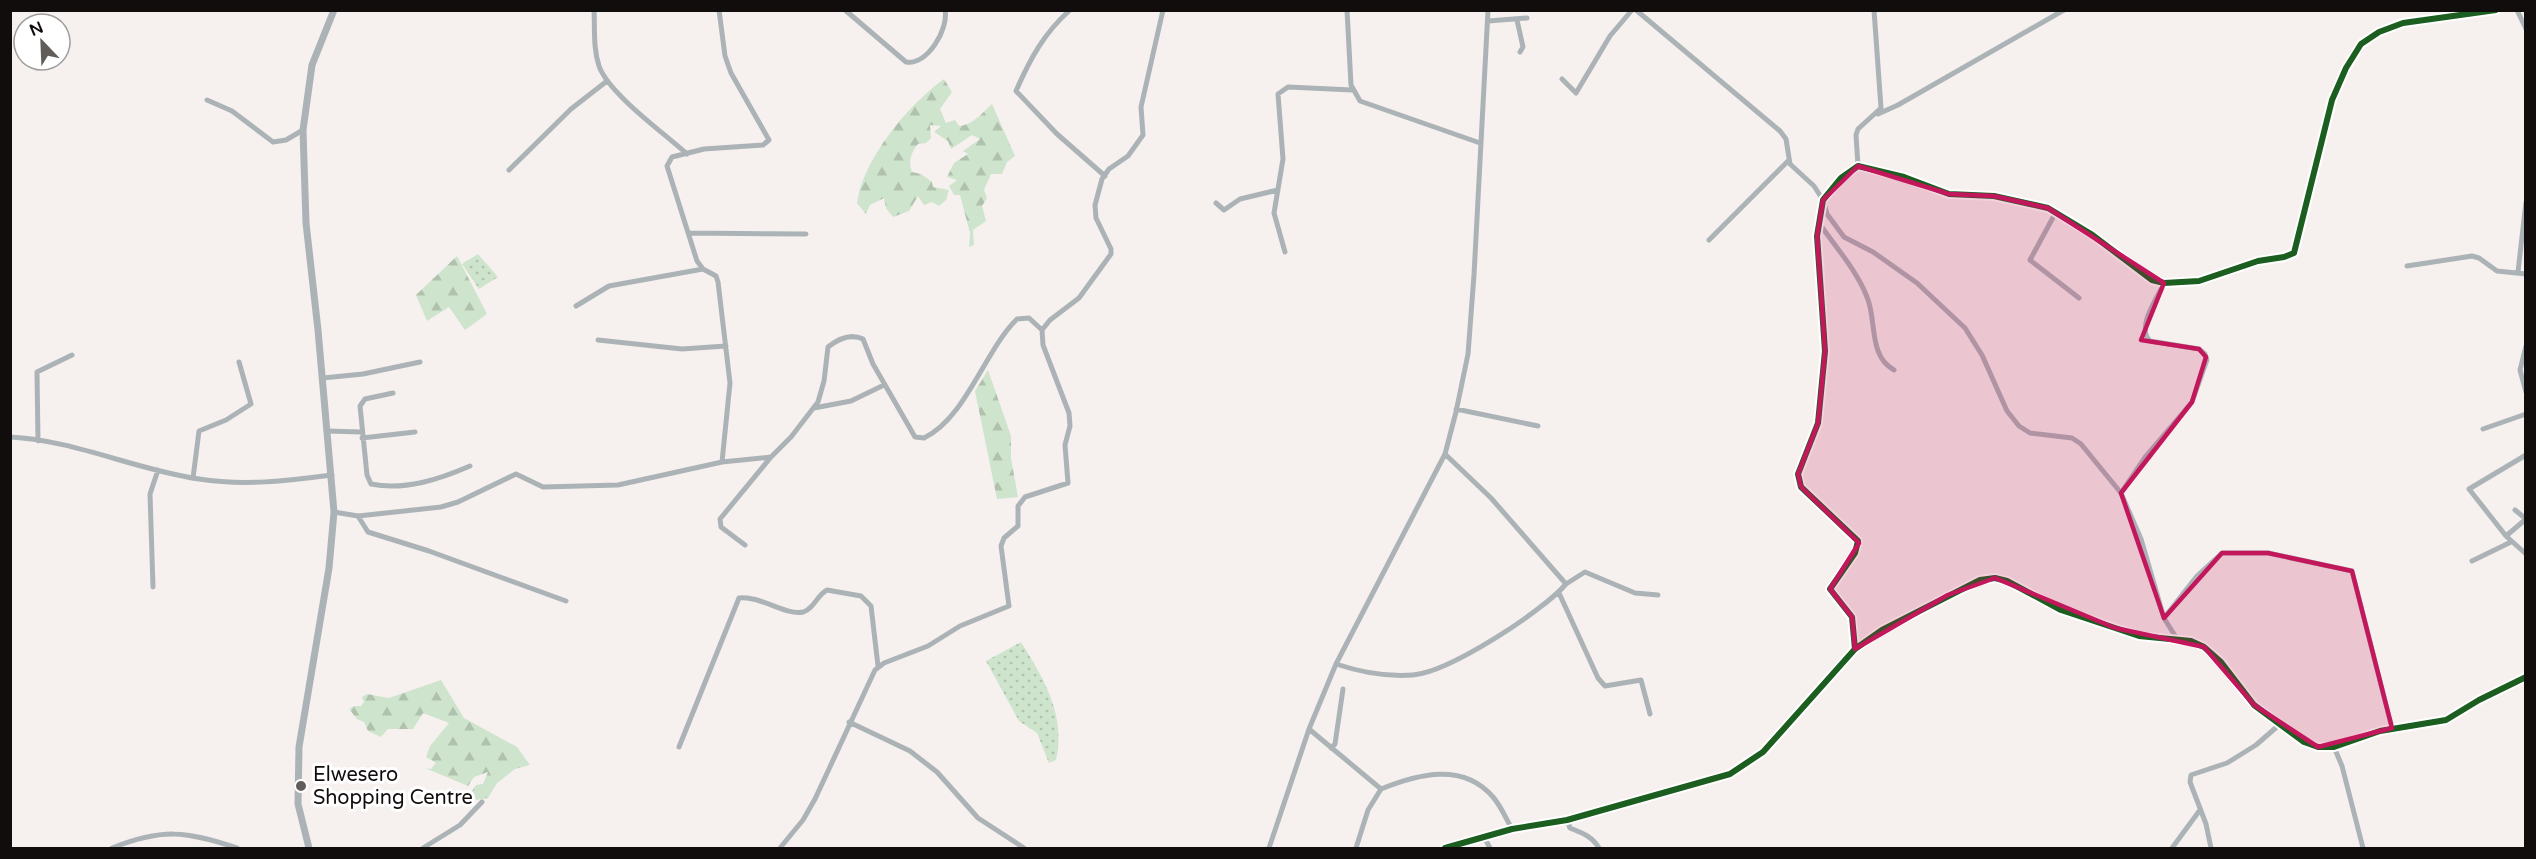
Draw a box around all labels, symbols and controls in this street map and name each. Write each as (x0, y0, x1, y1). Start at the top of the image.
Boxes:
north arrow (12, 12, 72, 72)
text: N (27, 17, 46, 41)
place label: Elwesero Shopping Centre (313, 763, 473, 810)
marker: Elwesero Shopping Centre (294, 779, 308, 793)

